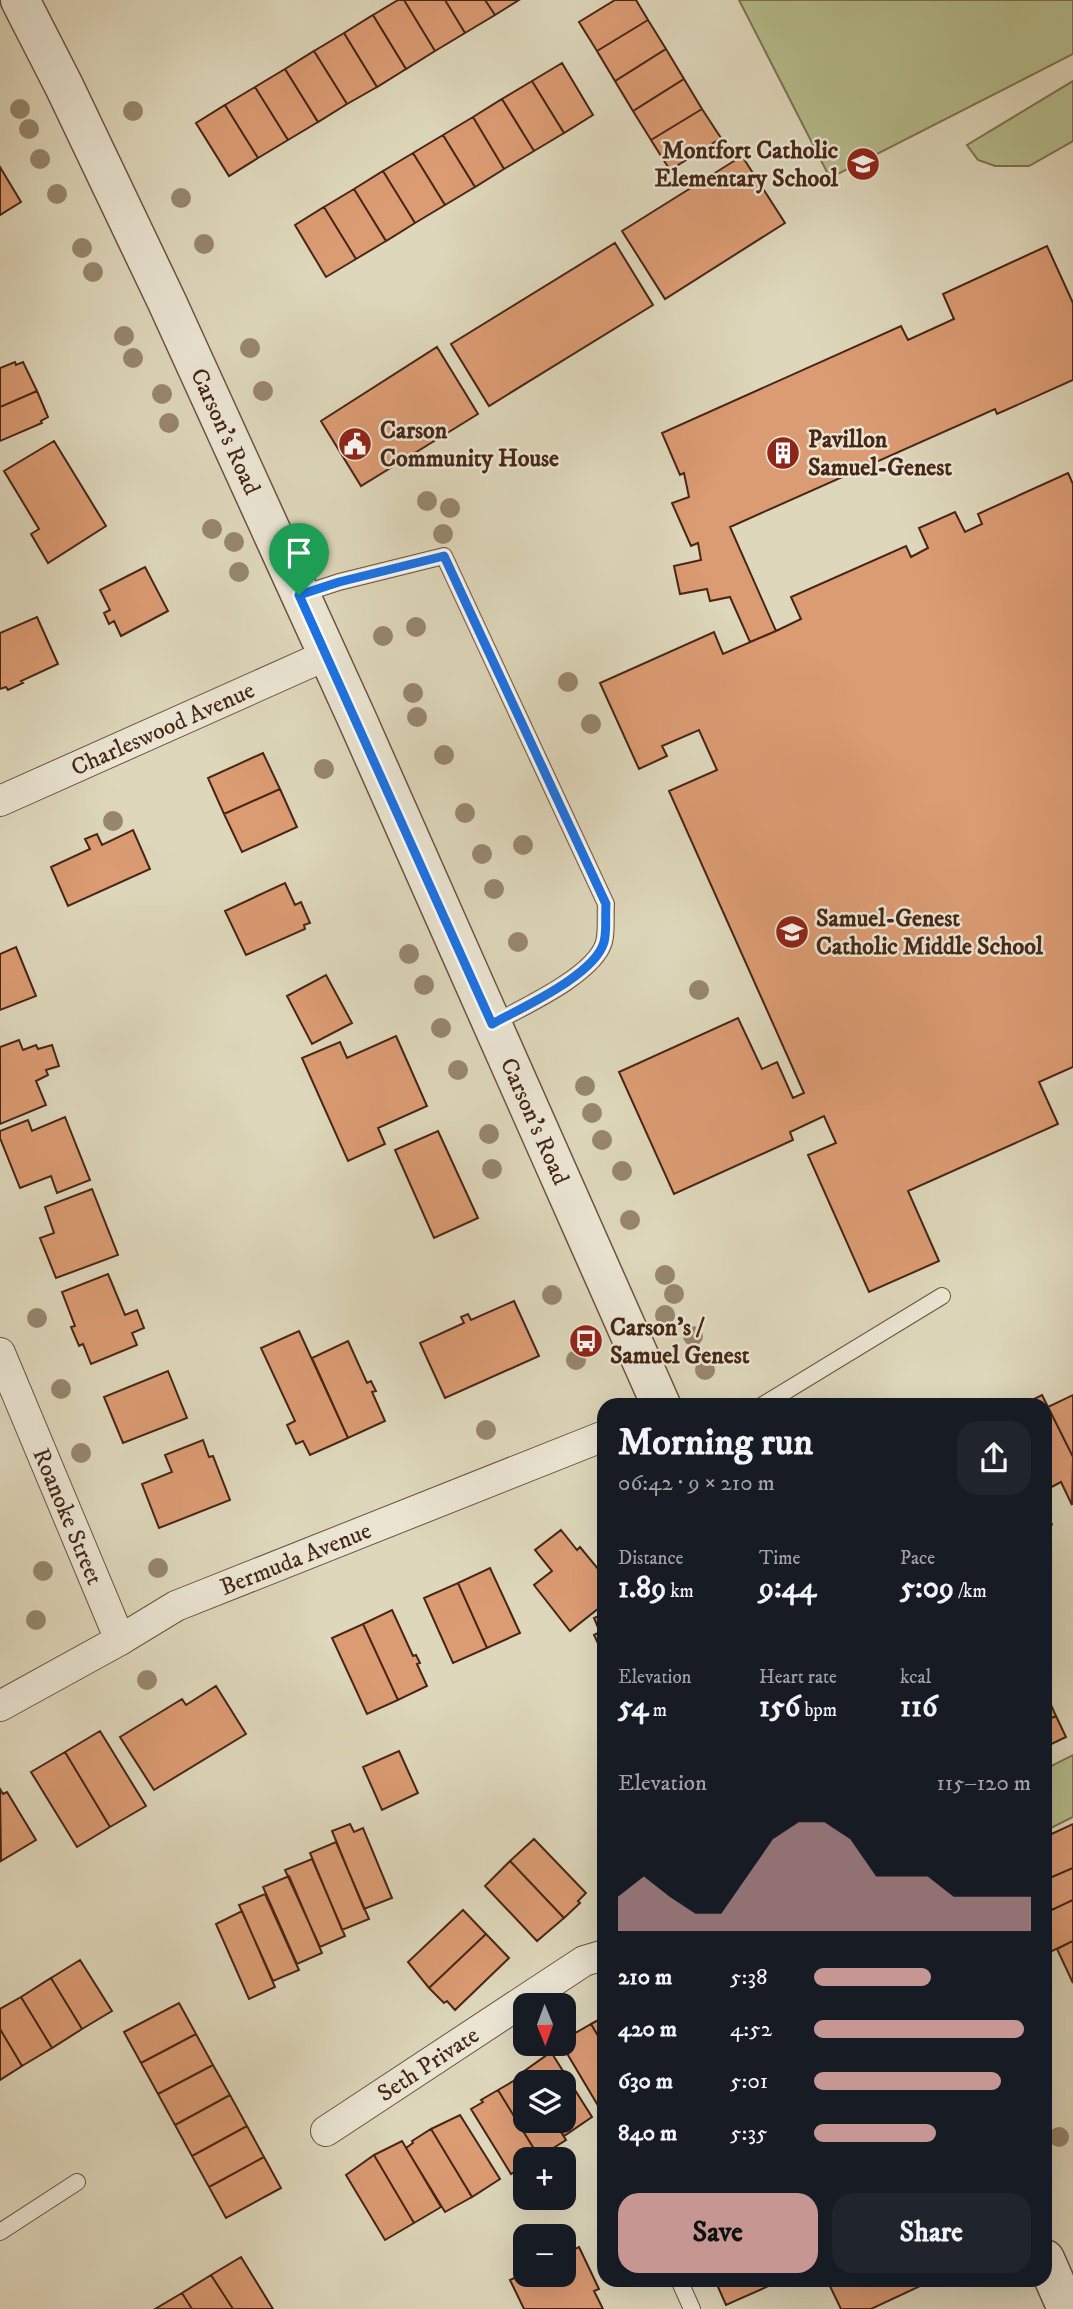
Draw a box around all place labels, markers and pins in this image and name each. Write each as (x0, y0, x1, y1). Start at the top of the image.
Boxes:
place label: Montfort Catholic Elementary School (654, 136, 839, 194)
school or university icon: Montfort Catholic Elementary School (844, 145, 882, 183)
place label: Carson Community House (380, 416, 559, 474)
public building icon: Carson Community House (336, 425, 374, 463)
place label: Pavillon Samuel-Genest (808, 425, 952, 483)
building icon: Pavillon Samuel-Genest (764, 434, 802, 472)
pin (269, 523, 329, 595)
place label: Samuel-Genest Catholic Middle School (816, 904, 1044, 962)
school or university icon: Samuel-Genest Catholic Middle School (773, 913, 811, 951)
place label: Carson's / Samuel Genest (610, 1313, 750, 1371)
bus stop icon: Carson's / Samuel Genest (567, 1322, 605, 1360)

